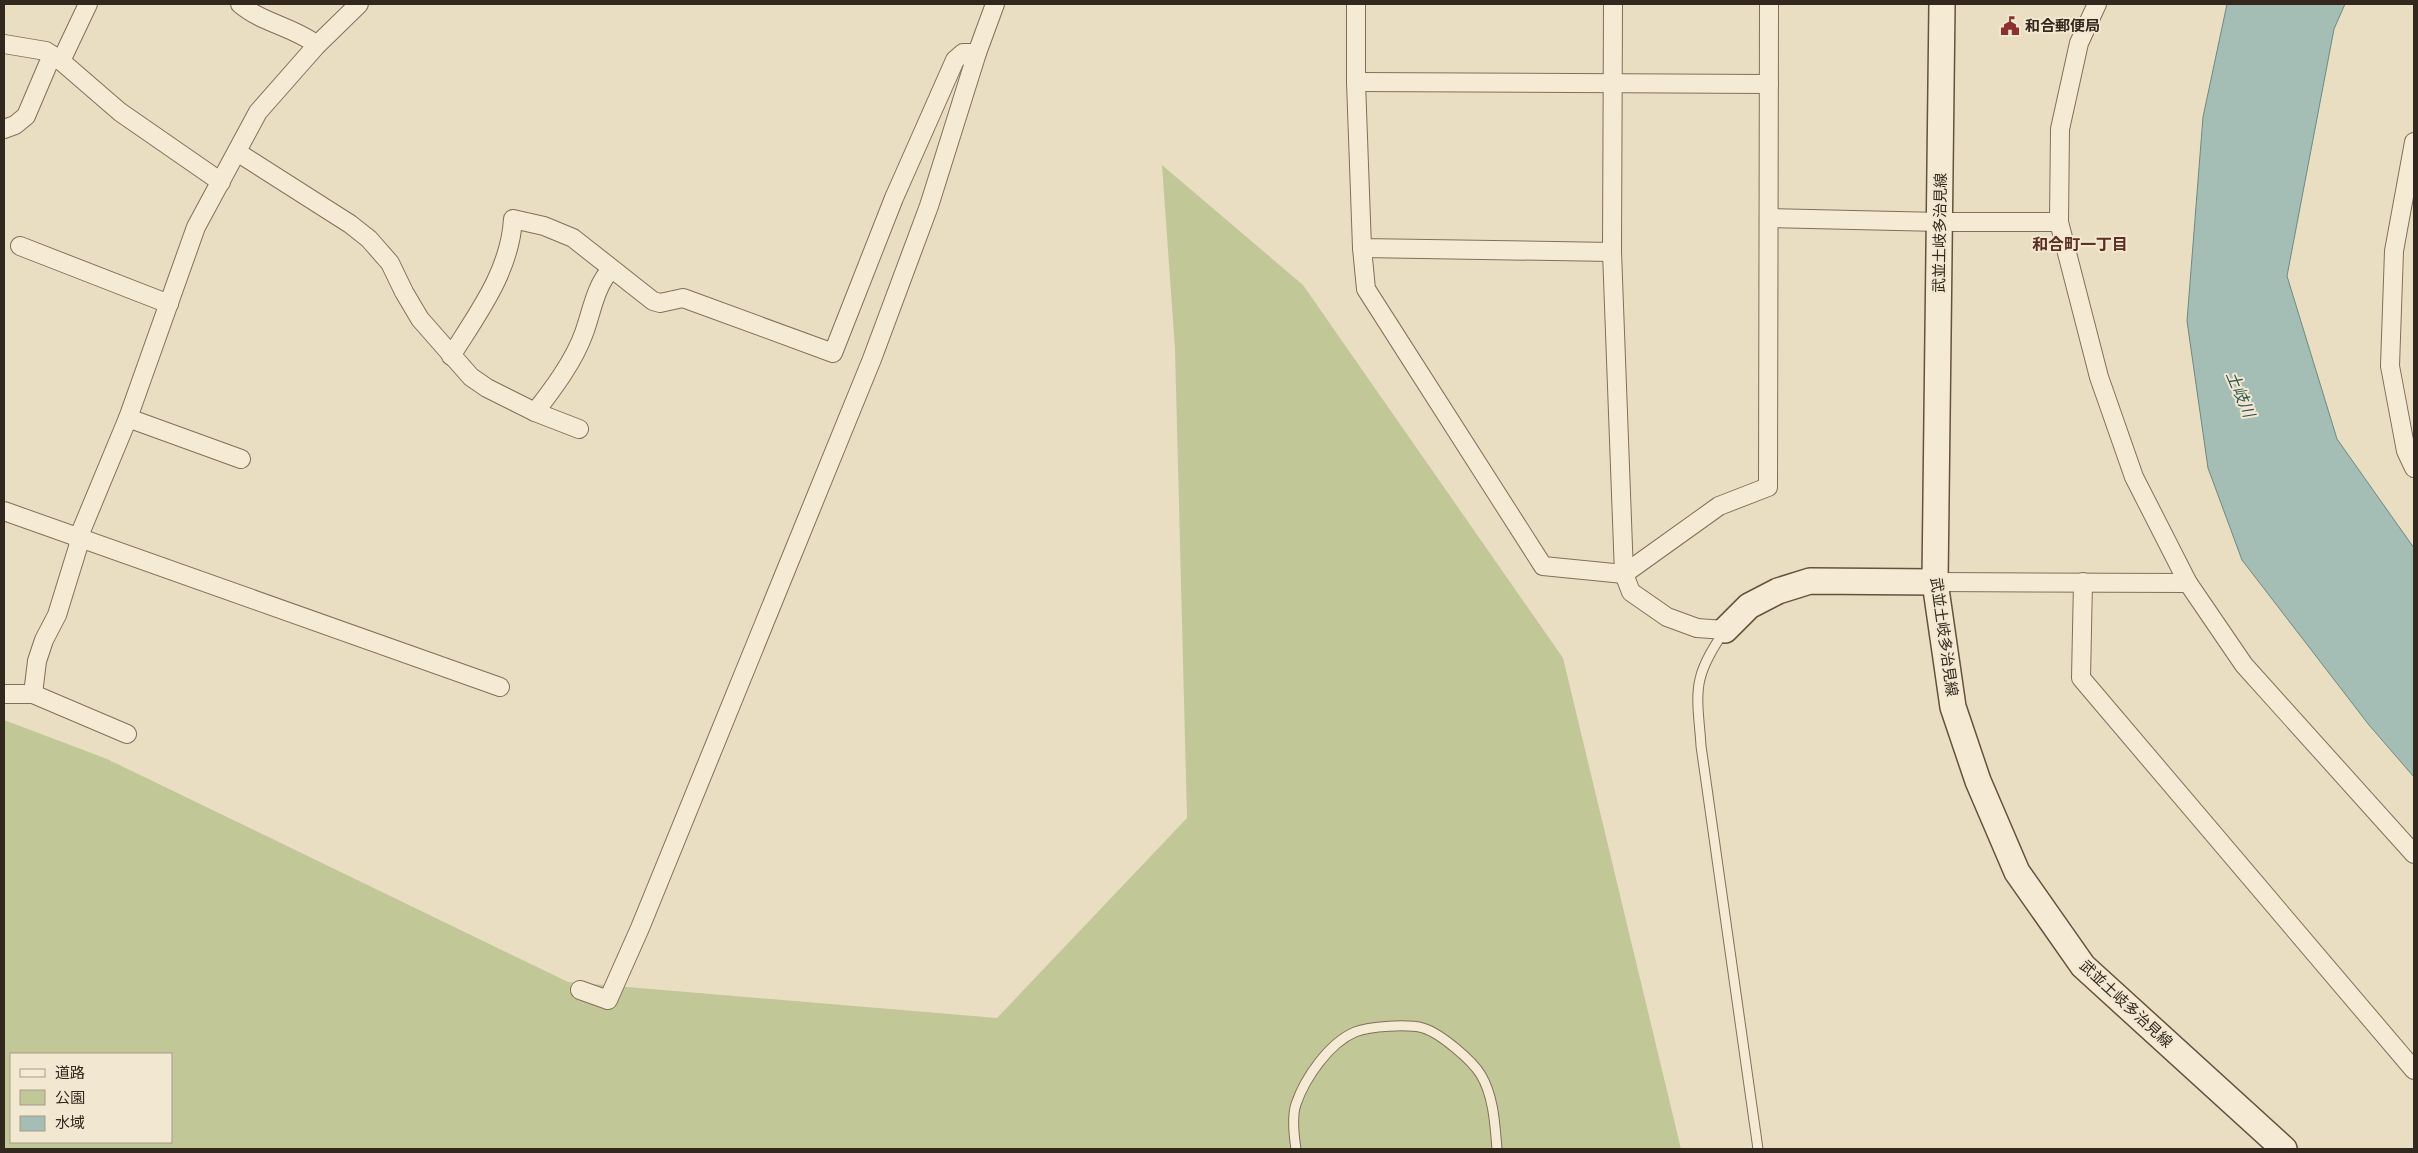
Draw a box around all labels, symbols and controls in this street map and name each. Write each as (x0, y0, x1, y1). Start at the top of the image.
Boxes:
public building icon: 和合郵便局 (1999, 15, 2021, 37)
place label: 和合郵便局 (2025, 16, 2100, 35)
street label: 武並土岐多治見線 (1929, 173, 1950, 293)
district label: 和合町一丁目 (2032, 234, 2128, 254)
water label: 土岐川 (2222, 368, 2260, 422)
street label: 武並土岐多治見線 (1927, 576, 1962, 698)
street label: 武並土岐多治見線 (2076, 956, 2177, 1052)
legend (10, 1053, 172, 1143)
text: 道路 (55, 1063, 85, 1082)
text: 公園 (55, 1088, 85, 1107)
text: 水域 (55, 1113, 85, 1132)

